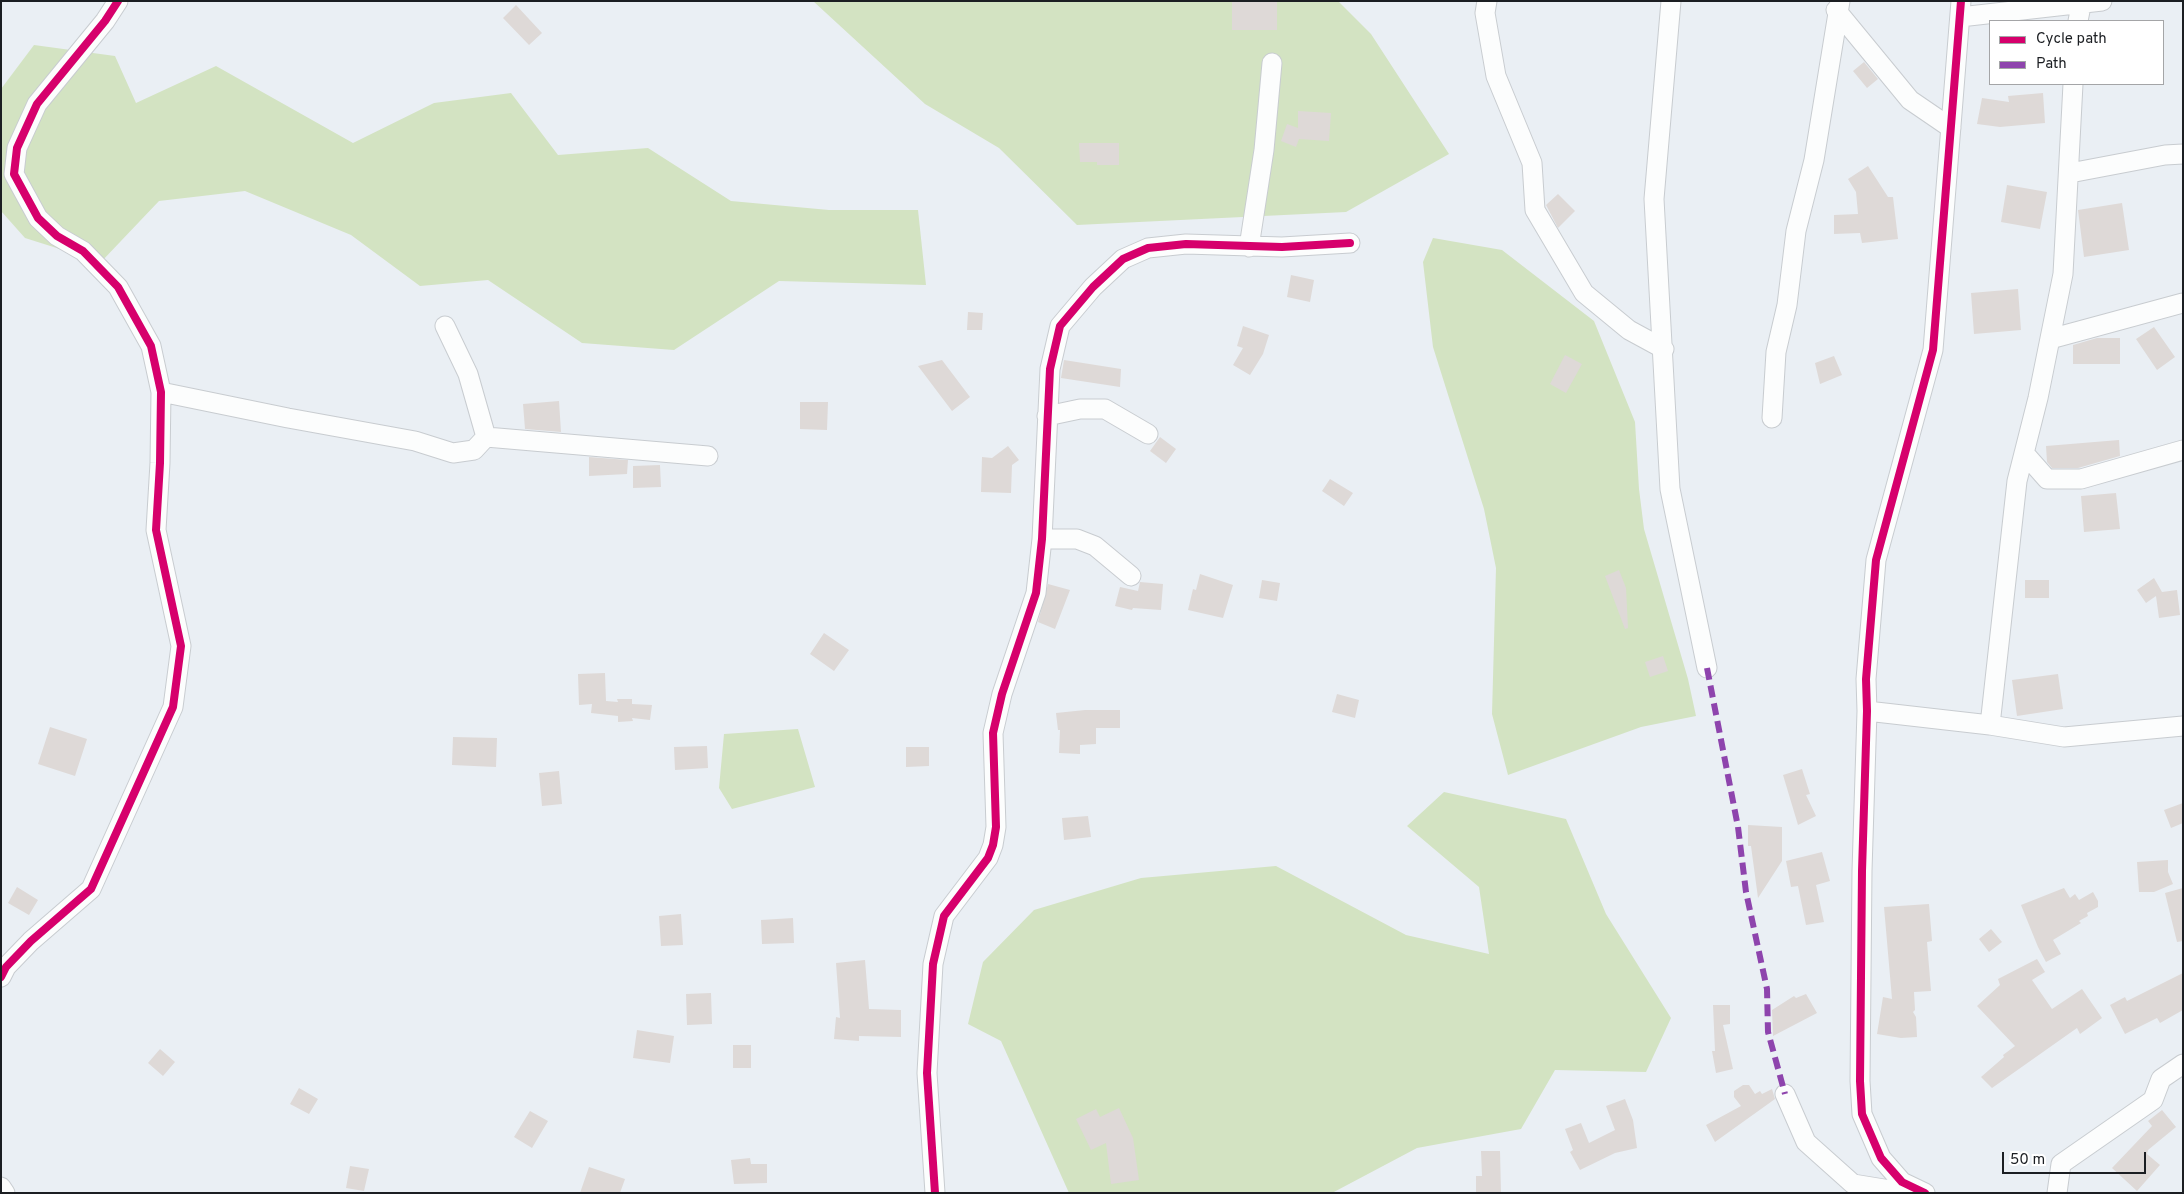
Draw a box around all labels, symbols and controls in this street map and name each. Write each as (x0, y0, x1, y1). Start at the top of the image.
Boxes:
legend (1989, 20, 2164, 85)
text: Cycle path (2036, 30, 2107, 49)
text: Path (2036, 55, 2067, 74)
scale bar (2004, 1142, 2148, 1174)
text: 50 m (2010, 1151, 2045, 1170)

